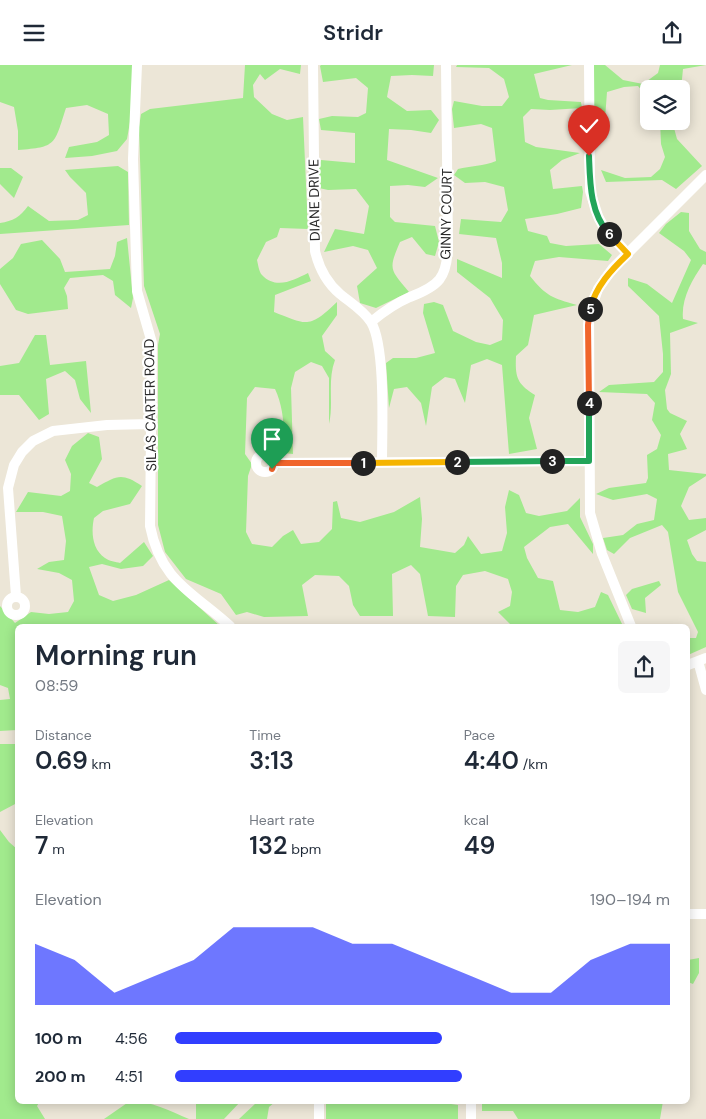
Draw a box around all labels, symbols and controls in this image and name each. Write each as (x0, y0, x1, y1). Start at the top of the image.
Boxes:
text: Stridr (323, 18, 383, 47)
icon: menu (20, 19, 48, 47)
icon: share (658, 19, 686, 47)
map controls (640, 80, 690, 130)
button: layers (640, 80, 690, 130)
pin (568, 105, 610, 156)
icon: check (575, 112, 603, 140)
street label: DIANE DRIVE (304, 159, 324, 241)
street label: GINNY COURT (436, 168, 456, 260)
pin: 6 (596, 221, 622, 247)
text: 6 (605, 225, 614, 243)
pin: 5 (578, 297, 602, 321)
text: 5 (586, 300, 595, 318)
street label: SILAS CARTER ROAD (140, 339, 160, 471)
pin: 4 (576, 391, 602, 415)
text: 4 (585, 394, 594, 412)
pin (251, 418, 293, 469)
icon: arrive (258, 425, 286, 453)
pin: 2 (444, 449, 470, 475)
pin: 3 (540, 449, 564, 473)
pin: 1 (350, 451, 376, 475)
text: 3 (548, 452, 557, 470)
text: 2 (453, 453, 462, 471)
text: 1 (361, 454, 366, 472)
text: Morning run (35, 637, 197, 674)
button: share (618, 641, 670, 693)
text: 08:59 (35, 675, 78, 696)
text: Distance (35, 726, 92, 744)
text: Time (249, 726, 281, 744)
text: Pace (464, 726, 495, 744)
text: 0.69 (35, 744, 88, 777)
text: 3:13 (249, 744, 294, 777)
text: 4:40 (464, 744, 519, 777)
text: km (88, 755, 111, 773)
text: /km (519, 755, 548, 773)
text: Elevation (35, 811, 93, 829)
text: Heart rate (249, 811, 315, 829)
text: kcal (464, 811, 489, 829)
text: 7 (35, 829, 48, 862)
text: 132 (249, 829, 287, 862)
text: 49 (464, 829, 495, 862)
text: m (48, 840, 65, 858)
text: bpm (287, 840, 321, 858)
text: Elevation (35, 889, 102, 910)
text: 190–194 m (590, 889, 670, 910)
text: 100 m (35, 1028, 82, 1049)
text: 4:56 (115, 1028, 148, 1049)
text: 200 m (35, 1066, 86, 1087)
text: 4:51 (115, 1066, 143, 1087)

